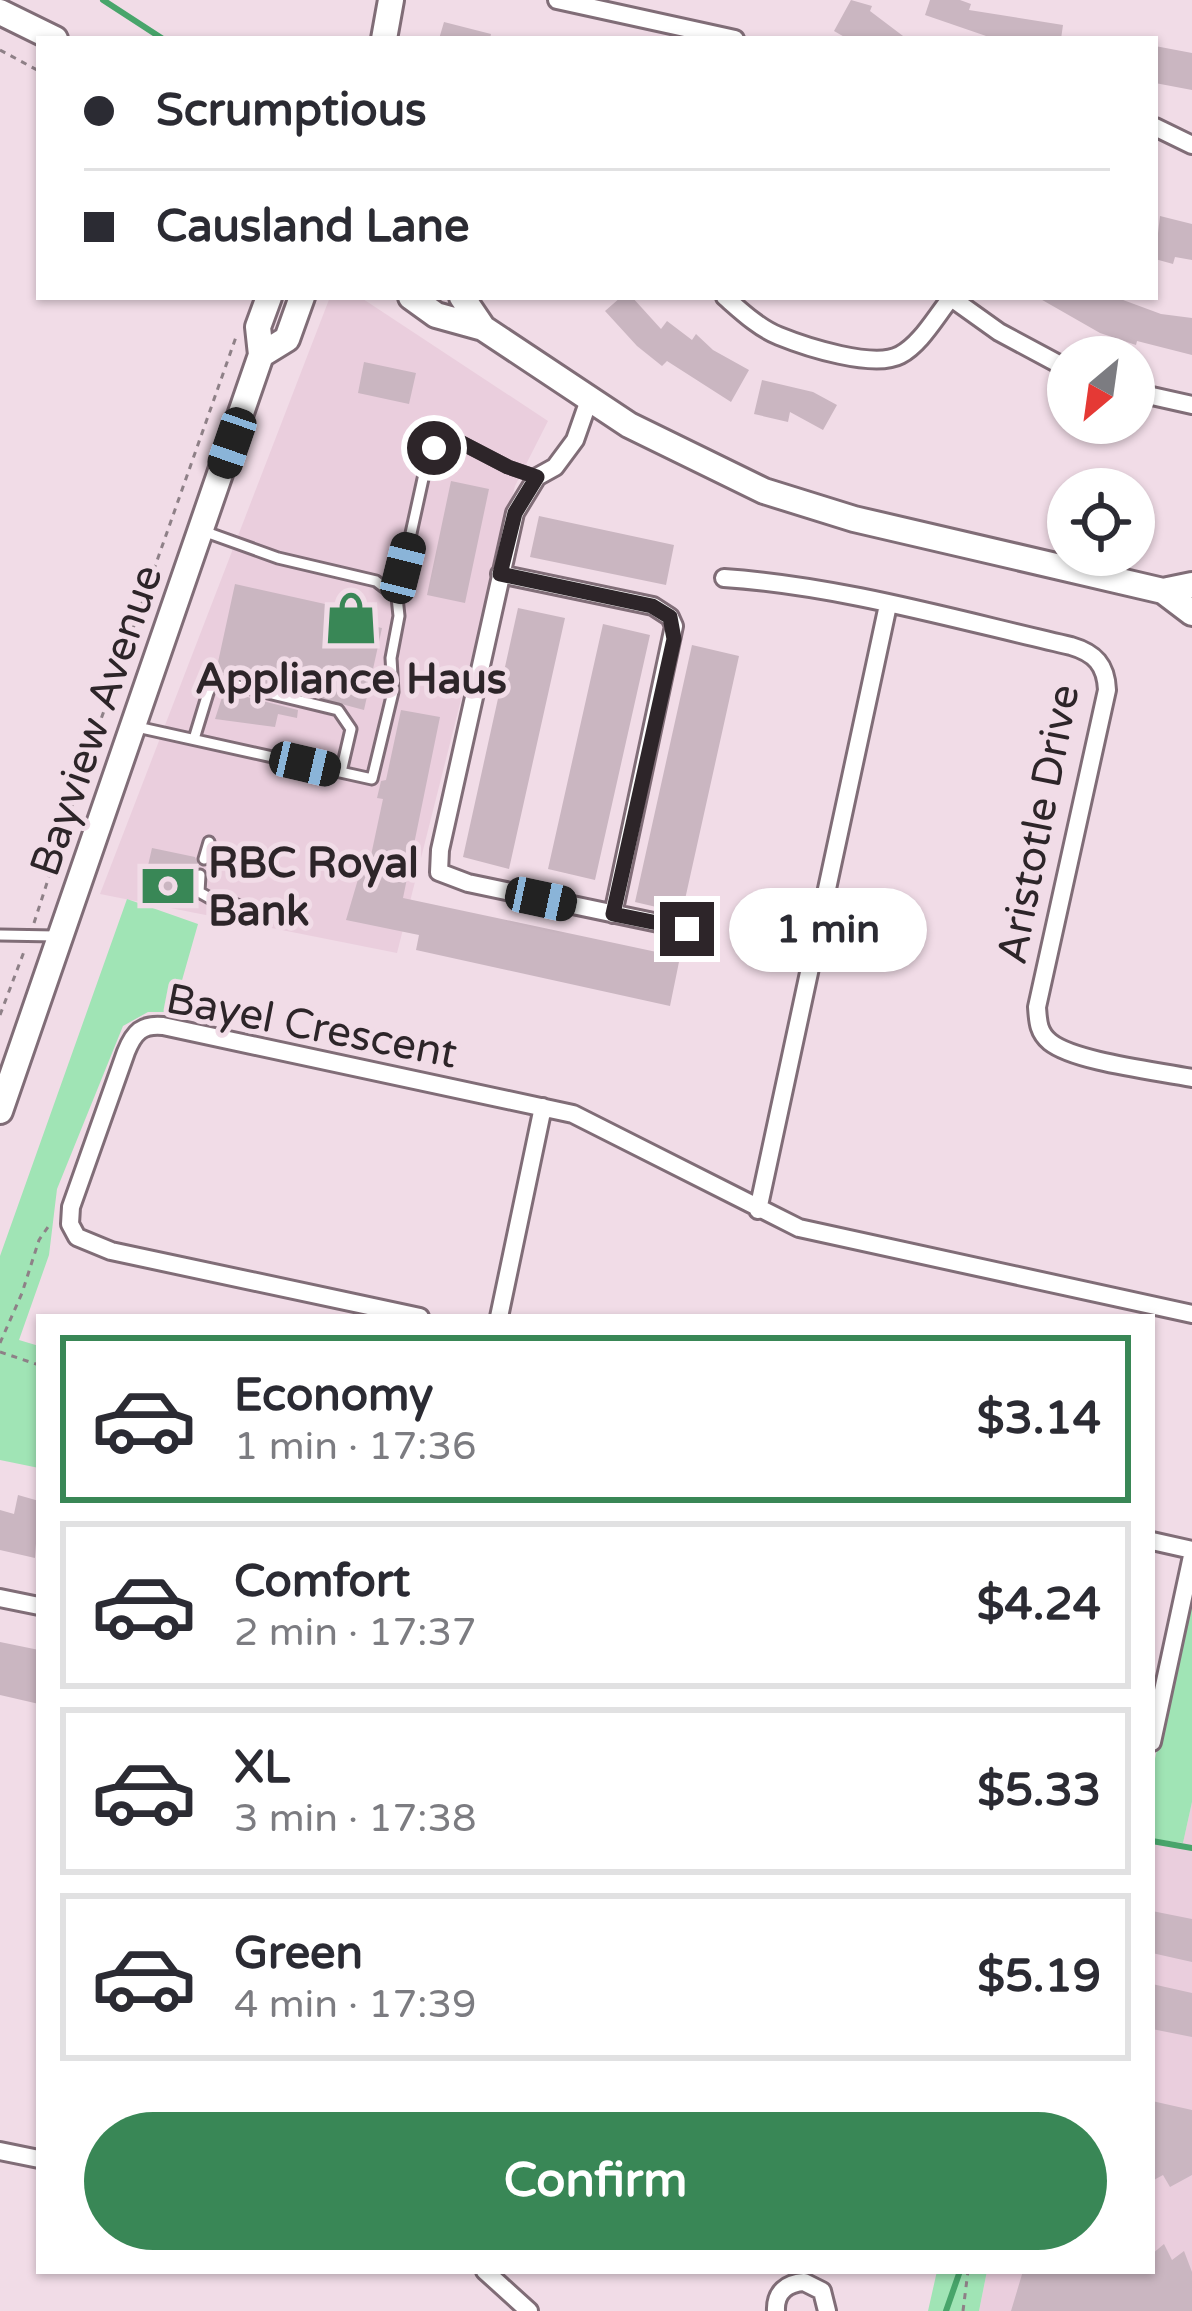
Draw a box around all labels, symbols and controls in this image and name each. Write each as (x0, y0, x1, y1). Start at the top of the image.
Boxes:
text: Scrumptious (156, 84, 427, 138)
text: Causland Lane (156, 200, 469, 254)
north arrow (1047, 336, 1155, 444)
map controls (1047, 336, 1155, 576)
car (203, 403, 261, 483)
route start (407, 421, 461, 475)
button: locate (1047, 468, 1155, 576)
car (377, 529, 429, 607)
street label: Bayview Avenue (19, 558, 174, 883)
shop icon: Appliance Haus (322, 589, 380, 647)
place label: Appliance Haus (195, 654, 507, 705)
street label: Aristotle Drive (986, 680, 1091, 968)
car (266, 738, 344, 790)
place label: RBC Royal Bank (208, 838, 419, 937)
bank icon: RBC Royal Bank (139, 857, 197, 915)
car (502, 874, 580, 924)
callout: 1 min (729, 887, 927, 971)
route end (660, 902, 714, 956)
text: 1 min (776, 906, 880, 953)
street label: Bayel Crescent (162, 973, 461, 1080)
icon: car (90, 1365, 198, 1473)
text: Economy (234, 1369, 433, 1423)
text: $3.14 (977, 1392, 1101, 1446)
text: 1 min · 17:36 (234, 1423, 476, 1470)
icon: car (90, 1551, 198, 1659)
text: Comfort (234, 1555, 410, 1609)
text: $4.24 (977, 1578, 1101, 1632)
text: 2 min · 17:37 (234, 1609, 476, 1656)
icon: car (90, 1737, 198, 1845)
text: XL (234, 1741, 290, 1795)
text: $5.33 (977, 1764, 1101, 1818)
text: 3 min · 17:38 (234, 1795, 476, 1842)
icon: car (90, 1923, 198, 2031)
text: Green (234, 1927, 363, 1981)
text: $5.19 (977, 1950, 1101, 2004)
text: 4 min · 17:39 (234, 1981, 476, 2028)
button: Confirm (84, 2112, 1107, 2250)

